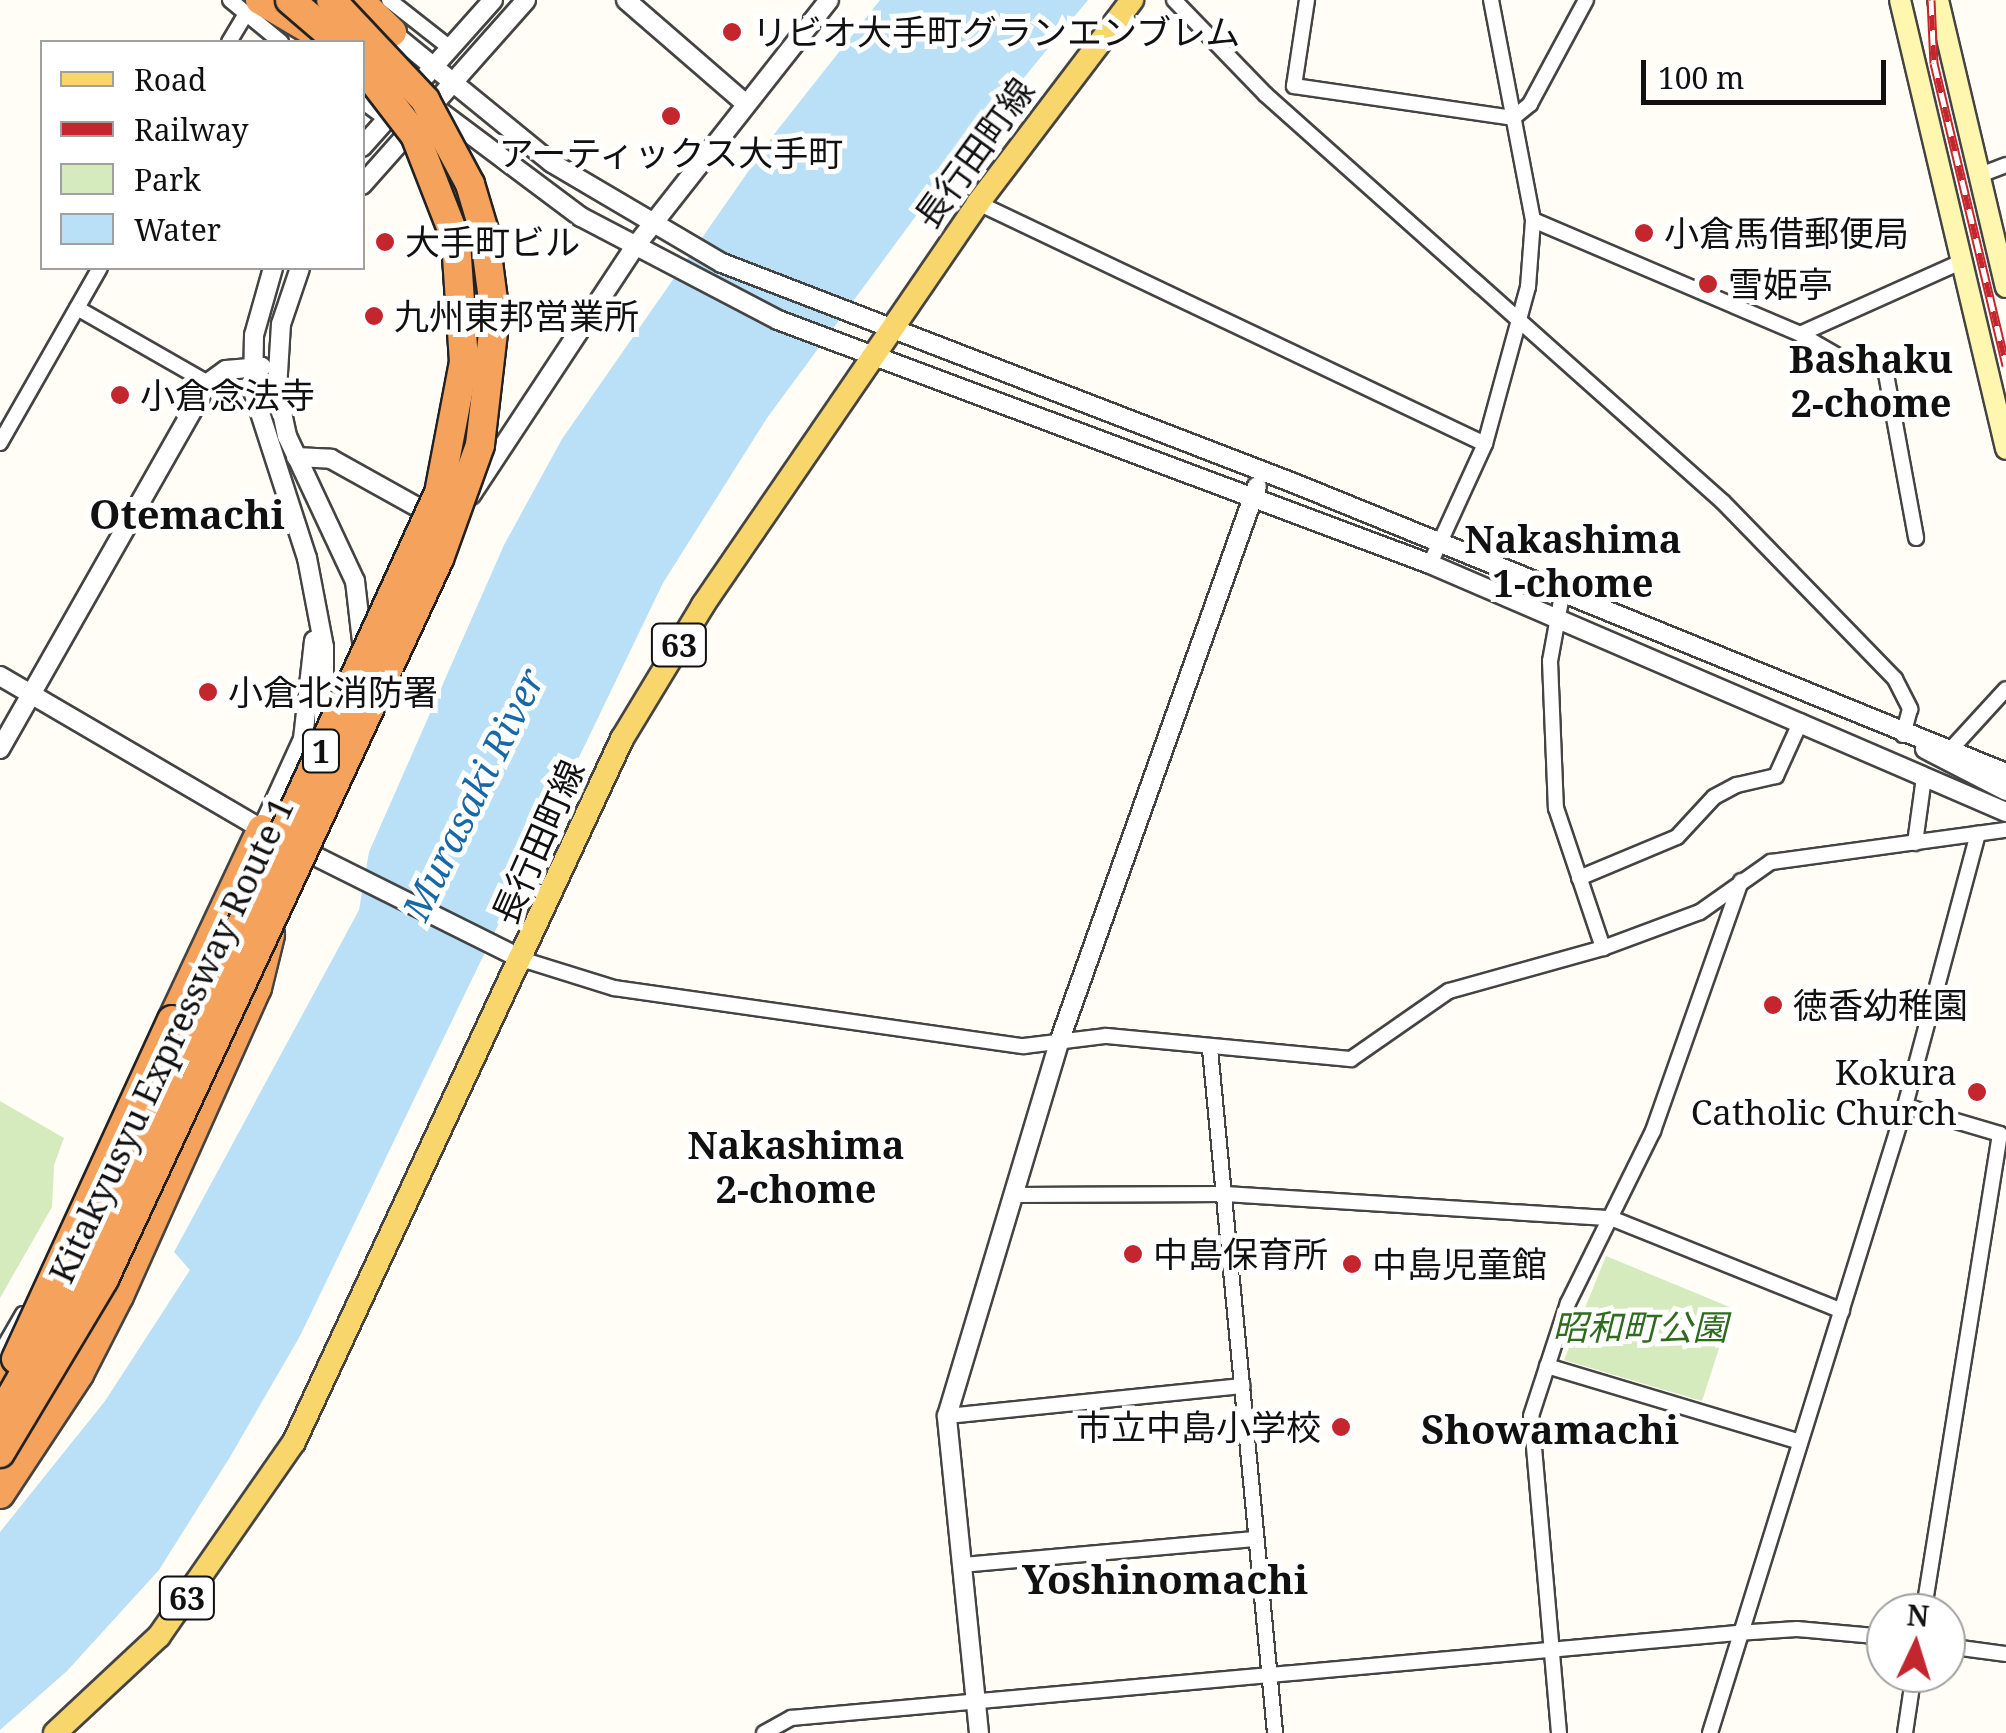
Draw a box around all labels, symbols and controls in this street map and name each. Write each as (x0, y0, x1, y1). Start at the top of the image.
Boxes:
place label: リビオ大手町グランエンブレム (752, 11, 1242, 53)
marker: リビオ大手町グランエンブレム (721, 21, 743, 43)
legend (40, 40, 365, 270)
scale bar (1646, 40, 1891, 102)
text: 100 m (1658, 57, 1744, 98)
text: Road (134, 59, 206, 100)
street label: 長行田町線 (906, 70, 1042, 236)
marker: アーティックス大手町 (660, 105, 682, 127)
text: Railway (134, 109, 249, 150)
place label: アーティックス大手町 (497, 132, 845, 174)
text: Park (134, 159, 201, 200)
text: Water (134, 209, 221, 250)
place label: 小倉馬借郵便局 (1664, 212, 1909, 254)
place label: 大手町ビル (405, 221, 580, 263)
marker: 小倉馬借郵便局 (1633, 222, 1655, 244)
marker: 大手町ビル (374, 231, 396, 253)
place label: 雪姫亭 (1728, 263, 1833, 305)
marker: 雪姫亭 (1697, 273, 1719, 295)
place label: 九州東邦営業所 (394, 295, 639, 337)
marker: 九州東邦営業所 (363, 305, 385, 327)
district label: Bashaku 2-chome (1789, 336, 1953, 426)
place label: 小倉念法寺 (140, 374, 315, 416)
marker: 小倉念法寺 (109, 384, 131, 406)
district label: Otemachi (89, 490, 285, 538)
district label: Nakashima 1-chome (1464, 516, 1682, 606)
road number: 63 (649, 618, 709, 672)
water label: Murasaki River (392, 661, 554, 927)
place label: 小倉北消防署 (228, 671, 438, 713)
marker: 小倉北消防署 (197, 681, 219, 703)
road number: 1 (301, 724, 341, 778)
street label: 長行田町線 (483, 754, 593, 930)
street label: Kitakyusyu Expressway Route 1 (40, 791, 302, 1289)
place label: 徳香幼稚園 (1793, 984, 1968, 1026)
marker: 徳香幼稚園 (1762, 994, 1784, 1016)
place label: Kokura Catholic Church (1691, 1051, 1957, 1133)
marker: Kokura Catholic Church (1966, 1081, 1988, 1103)
district label: Nakashima 2-chome (687, 1122, 905, 1212)
place label: 中島保育所 (1153, 1233, 1328, 1275)
marker: 中島保育所 (1122, 1243, 1144, 1265)
place label: 中島児童館 (1372, 1243, 1547, 1285)
marker: 中島児童館 (1341, 1253, 1363, 1275)
park label: 昭和町公園 (1553, 1306, 1727, 1348)
district label: Showamachi (1421, 1405, 1679, 1453)
place label: 市立中島小学校 (1076, 1406, 1321, 1448)
marker: 市立中島小学校 (1330, 1416, 1352, 1438)
district label: Yoshinomachi (1022, 1555, 1308, 1603)
road number: 63 (157, 1571, 217, 1625)
north arrow (1866, 1593, 1966, 1693)
text: N (1906, 1595, 1930, 1635)

